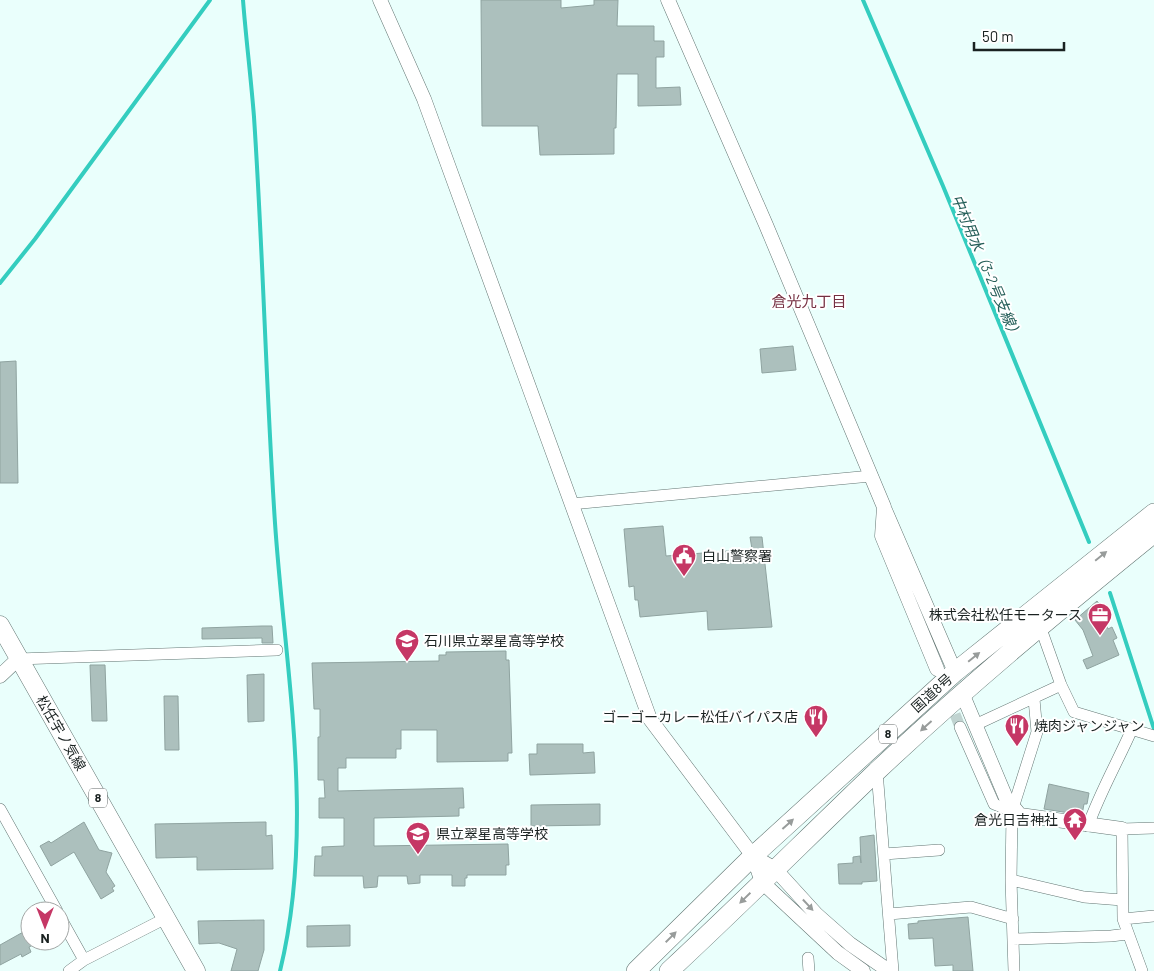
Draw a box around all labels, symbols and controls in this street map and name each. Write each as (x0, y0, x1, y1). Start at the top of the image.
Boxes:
scale bar (974, 20, 1064, 52)
text: 50 m (982, 27, 1014, 45)
water label: 中村用水（3-2号支線） (948, 191, 1026, 342)
district label: 倉光九丁目 (771, 292, 847, 310)
public building icon: 白山警察署 (671, 543, 697, 577)
place label: 白山警察署 (702, 547, 772, 564)
one-way arrow (1094, 551, 1108, 561)
office icon: 株式会社松任モータース (1087, 602, 1113, 636)
place label: 株式会社松任モータース (929, 606, 1082, 623)
school or university icon: 石川県立翠星高等学校 (394, 628, 420, 662)
place label: 石川県立翠星高等学校 (424, 632, 564, 649)
one-way arrow (967, 652, 980, 663)
street label: 国道8号 (908, 670, 956, 715)
street label: 松任宇ノ気線 (33, 692, 90, 773)
restaurant icon: ゴーゴーカレー松任バイパス店 (803, 704, 829, 738)
place label: ゴーゴーカレー松任バイパス店 (602, 708, 798, 725)
restaurant icon: 焼肉ジャンジャン (1004, 713, 1030, 747)
place label: 焼肉ジャンジャン (1034, 717, 1145, 734)
one-way arrow (921, 720, 933, 732)
road number: 8 (879, 724, 897, 744)
road number: 8 (89, 788, 107, 808)
temple icon: 倉光日吉神社 (1062, 807, 1088, 841)
place label: 倉光日吉神社 (974, 811, 1058, 828)
one-way arrow (781, 818, 793, 830)
school or university icon: 県立翠星高等学校 (405, 821, 431, 855)
place label: 県立翠星高等学校 (436, 825, 548, 842)
one-way arrow (739, 892, 751, 904)
one-way arrow (802, 899, 814, 911)
north arrow (20, 901, 70, 951)
text: N (40, 931, 50, 948)
one-way arrow (665, 931, 677, 943)

